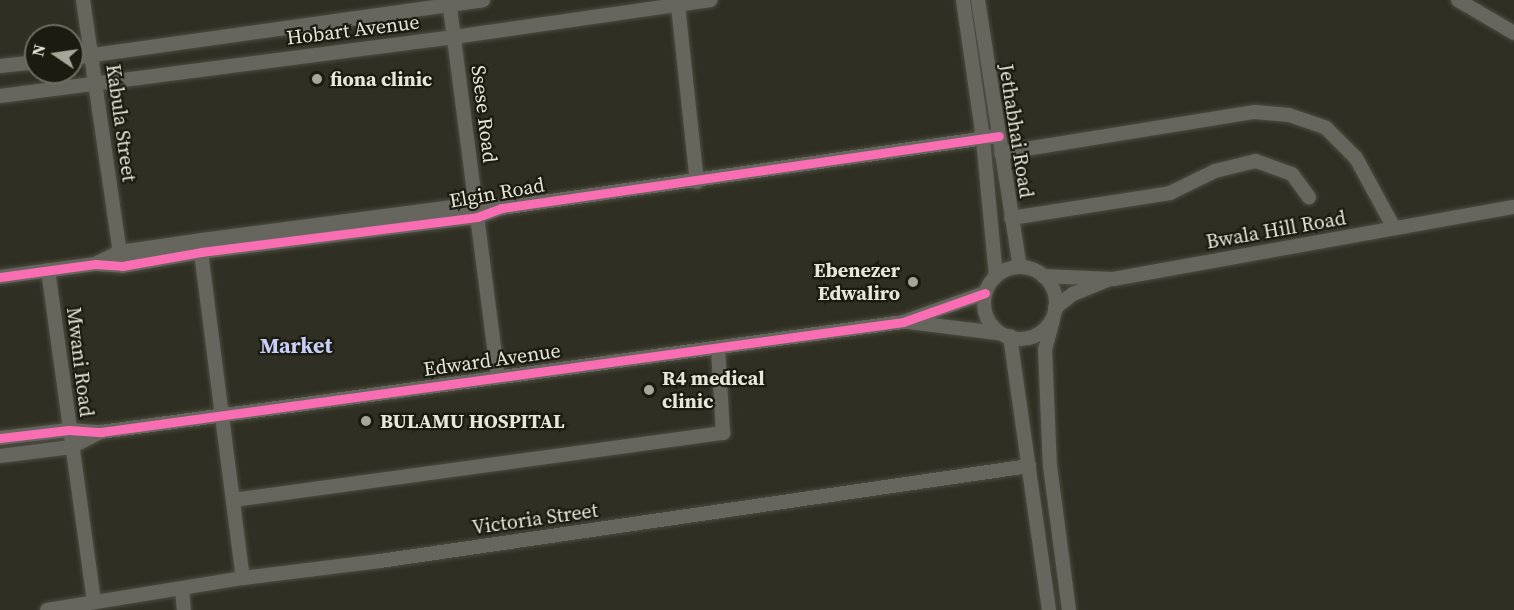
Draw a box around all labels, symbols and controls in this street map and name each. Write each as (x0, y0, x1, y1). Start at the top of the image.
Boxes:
street label: Hobart Avenue (285, 10, 421, 50)
north arrow (24, 24, 84, 84)
text: N (26, 42, 50, 59)
street label: Jethabhai Road (994, 62, 1038, 200)
street label: Kabula Street (101, 63, 141, 183)
street label: Ssese Road (466, 64, 502, 164)
place label: fiona clinic (330, 67, 432, 91)
marker: fiona clinic (308, 70, 326, 88)
street label: Elgin Road (448, 173, 546, 213)
street label: Bwala Hill Road (1204, 206, 1348, 254)
place label: Ebenezer Edwaliro (814, 258, 900, 305)
marker: Ebenezer Edwaliro (904, 273, 922, 291)
street label: Mwani Road (61, 306, 99, 418)
district label: Market (260, 333, 332, 359)
street label: Edward Avenue (422, 339, 562, 381)
place label: R4 medical clinic (662, 366, 765, 413)
marker: R4 medical clinic (640, 381, 658, 399)
place label: BULAMU HOSPITAL (380, 409, 565, 433)
marker: BULAMU HOSPITAL (357, 412, 375, 430)
street label: Victoria Street (470, 498, 600, 540)

